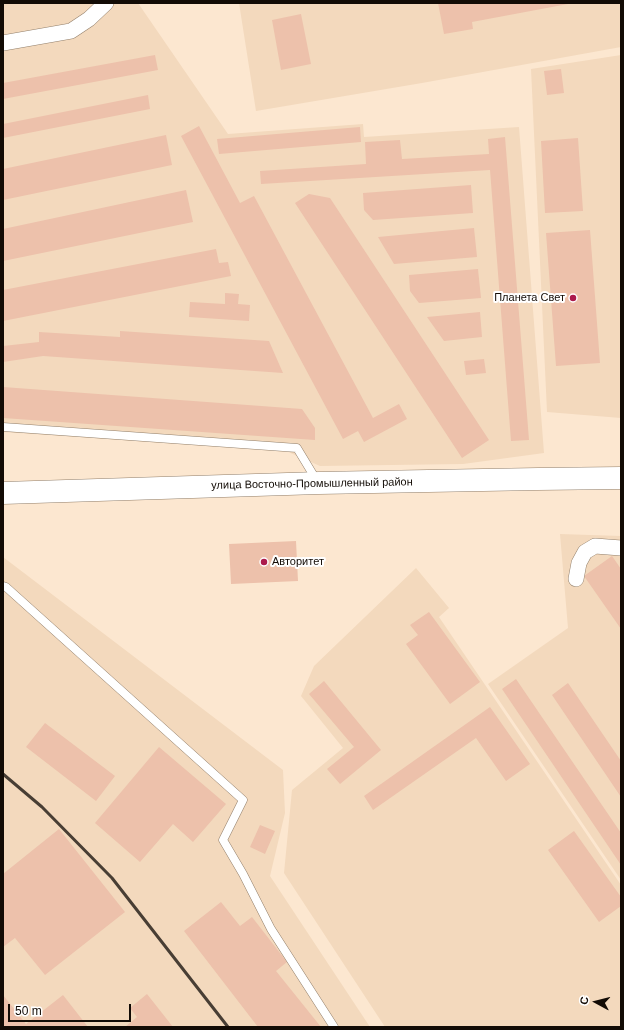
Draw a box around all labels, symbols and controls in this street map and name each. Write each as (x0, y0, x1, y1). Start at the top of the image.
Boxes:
place label: Планета Свет (494, 291, 565, 305)
marker: Планета Свет (568, 293, 578, 303)
street label: улица Восточно-Промышленный район (211, 476, 413, 492)
place label: Авторитет (272, 555, 324, 569)
marker: Авторитет (259, 557, 269, 567)
north arrow (576, 982, 616, 1022)
scale bar (10, 996, 133, 1022)
text: С (578, 996, 591, 1005)
text: 50 m (15, 1004, 42, 1018)

